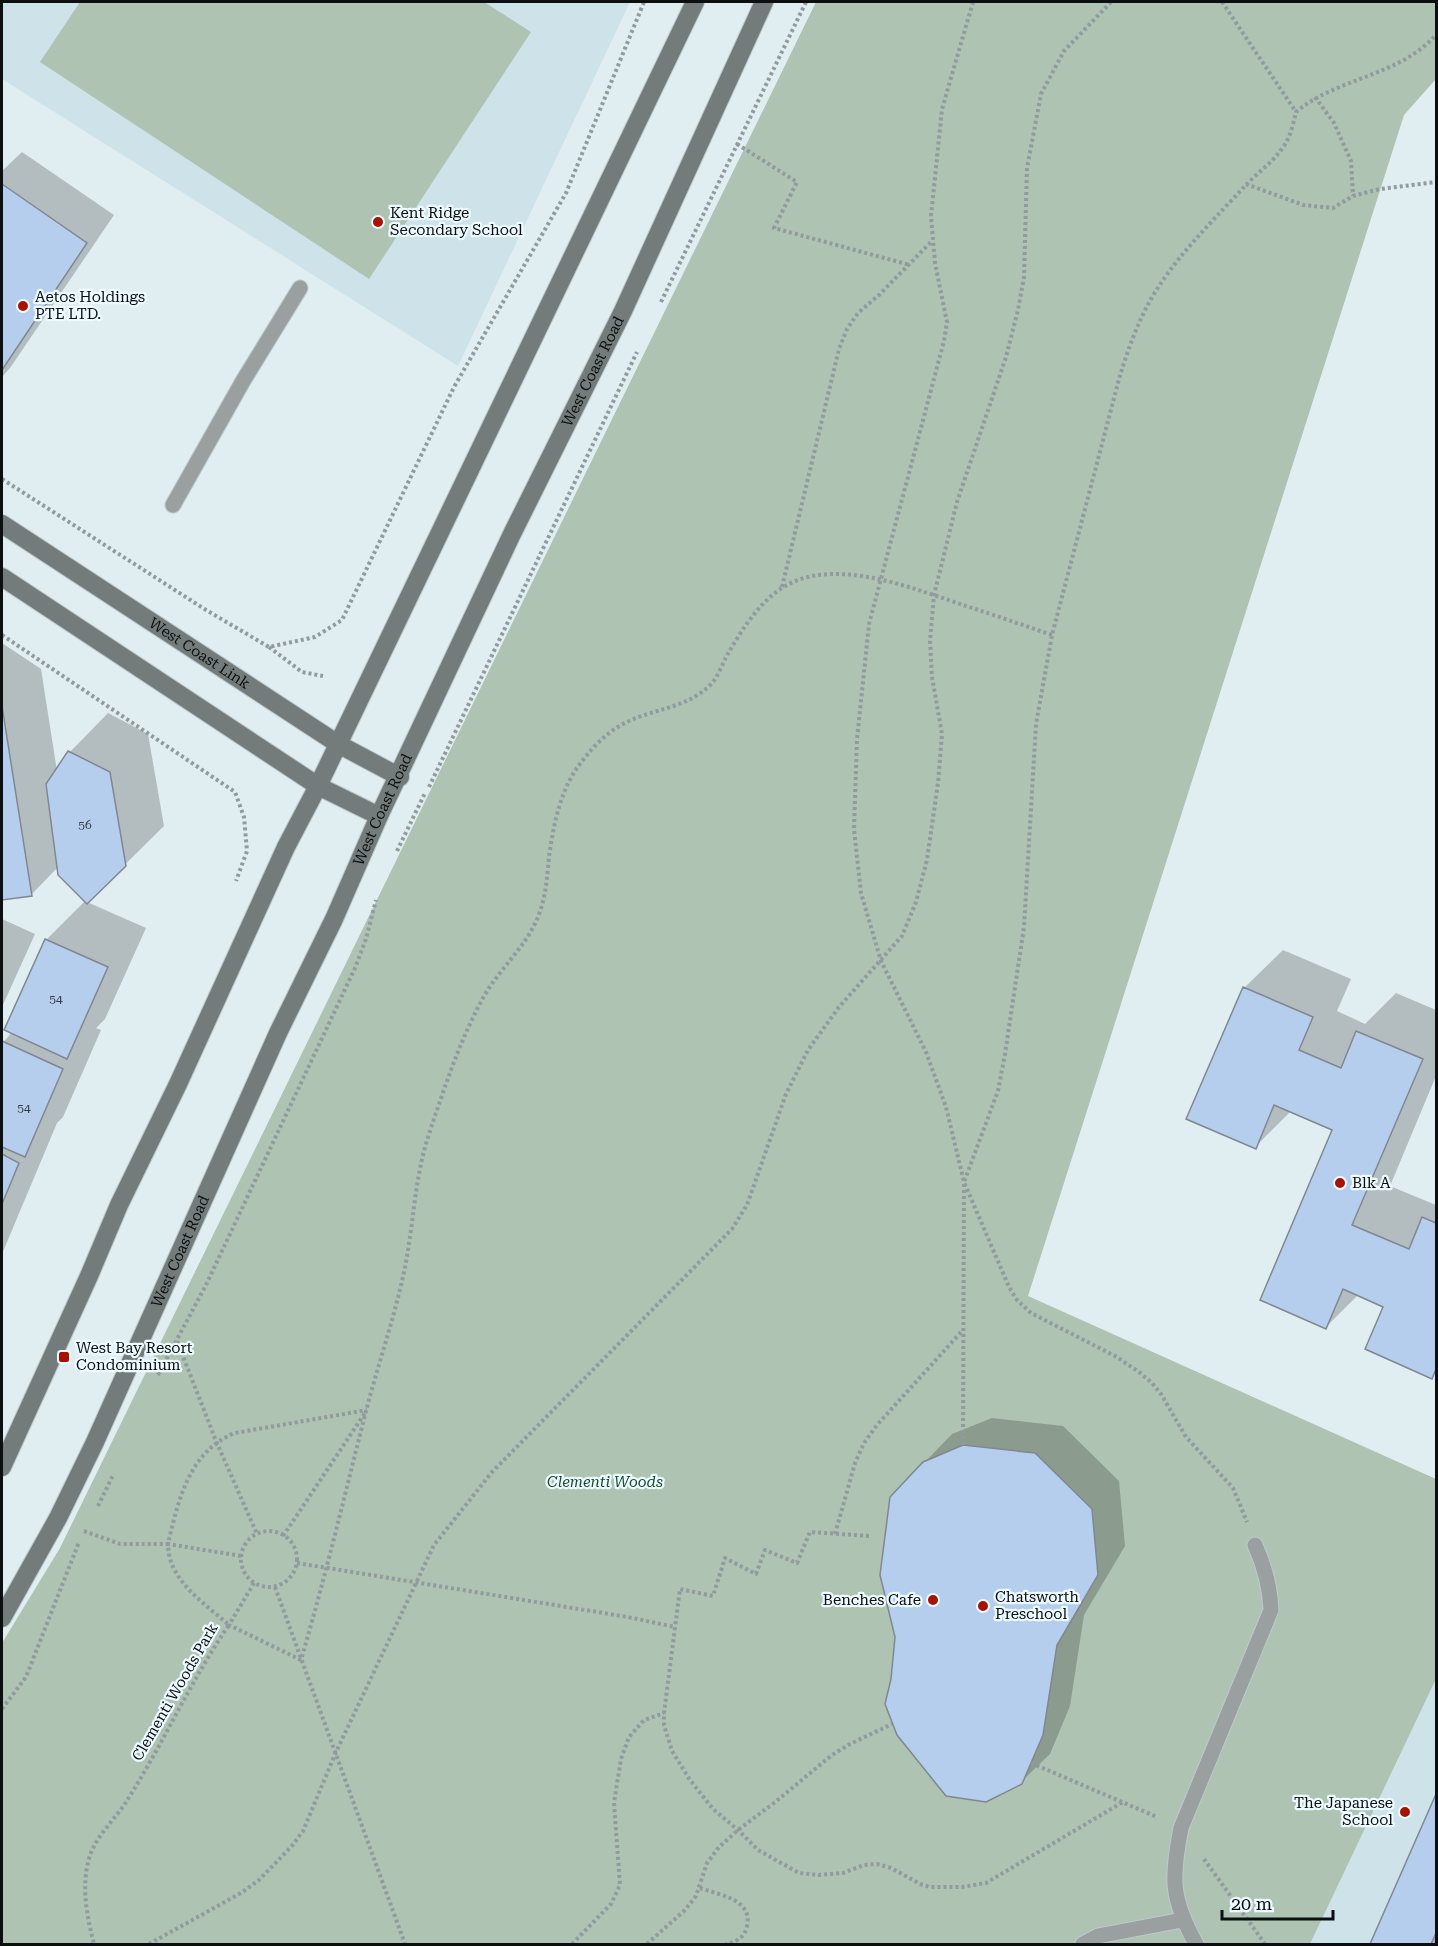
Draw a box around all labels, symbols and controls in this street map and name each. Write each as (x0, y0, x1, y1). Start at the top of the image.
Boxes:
place label: Kent Ridge Secondary School (390, 204, 523, 239)
marker: Kent Ridge Secondary School (371, 215, 385, 229)
place label: Aetos Holdings PTE LTD. (35, 288, 145, 323)
marker: Aetos Holdings PTE LTD. (16, 299, 30, 313)
street label: West Coast Road (558, 313, 628, 430)
street label: West Coast Link (146, 614, 254, 693)
street label: West Coast Road (350, 750, 416, 868)
house number: 56 (78, 818, 92, 832)
house number: 54 (49, 992, 63, 1006)
house number: 54 (17, 1101, 31, 1115)
place label: Blk A (1352, 1174, 1391, 1192)
marker: Blk A (1333, 1176, 1347, 1190)
street label: West Coast Road (147, 1192, 213, 1310)
place label: West Bay Resort Condominium (76, 1339, 193, 1374)
marker: West Bay Resort Condominium (57, 1350, 71, 1364)
park label: Clementi Woods (547, 1473, 663, 1491)
place label: Chatsworth Preschool (995, 1588, 1079, 1623)
place label: Benches Cafe (823, 1591, 921, 1609)
marker: Benches Cafe (926, 1593, 940, 1607)
marker: Chatsworth Preschool (976, 1599, 990, 1613)
street label: Clementi Woods Park (128, 1620, 222, 1764)
place label: The Japanese School (1294, 1794, 1393, 1829)
marker: The Japanese School (1398, 1805, 1412, 1819)
scale bar (1222, 1883, 1333, 1921)
text: 20 m (1231, 1893, 1272, 1914)

